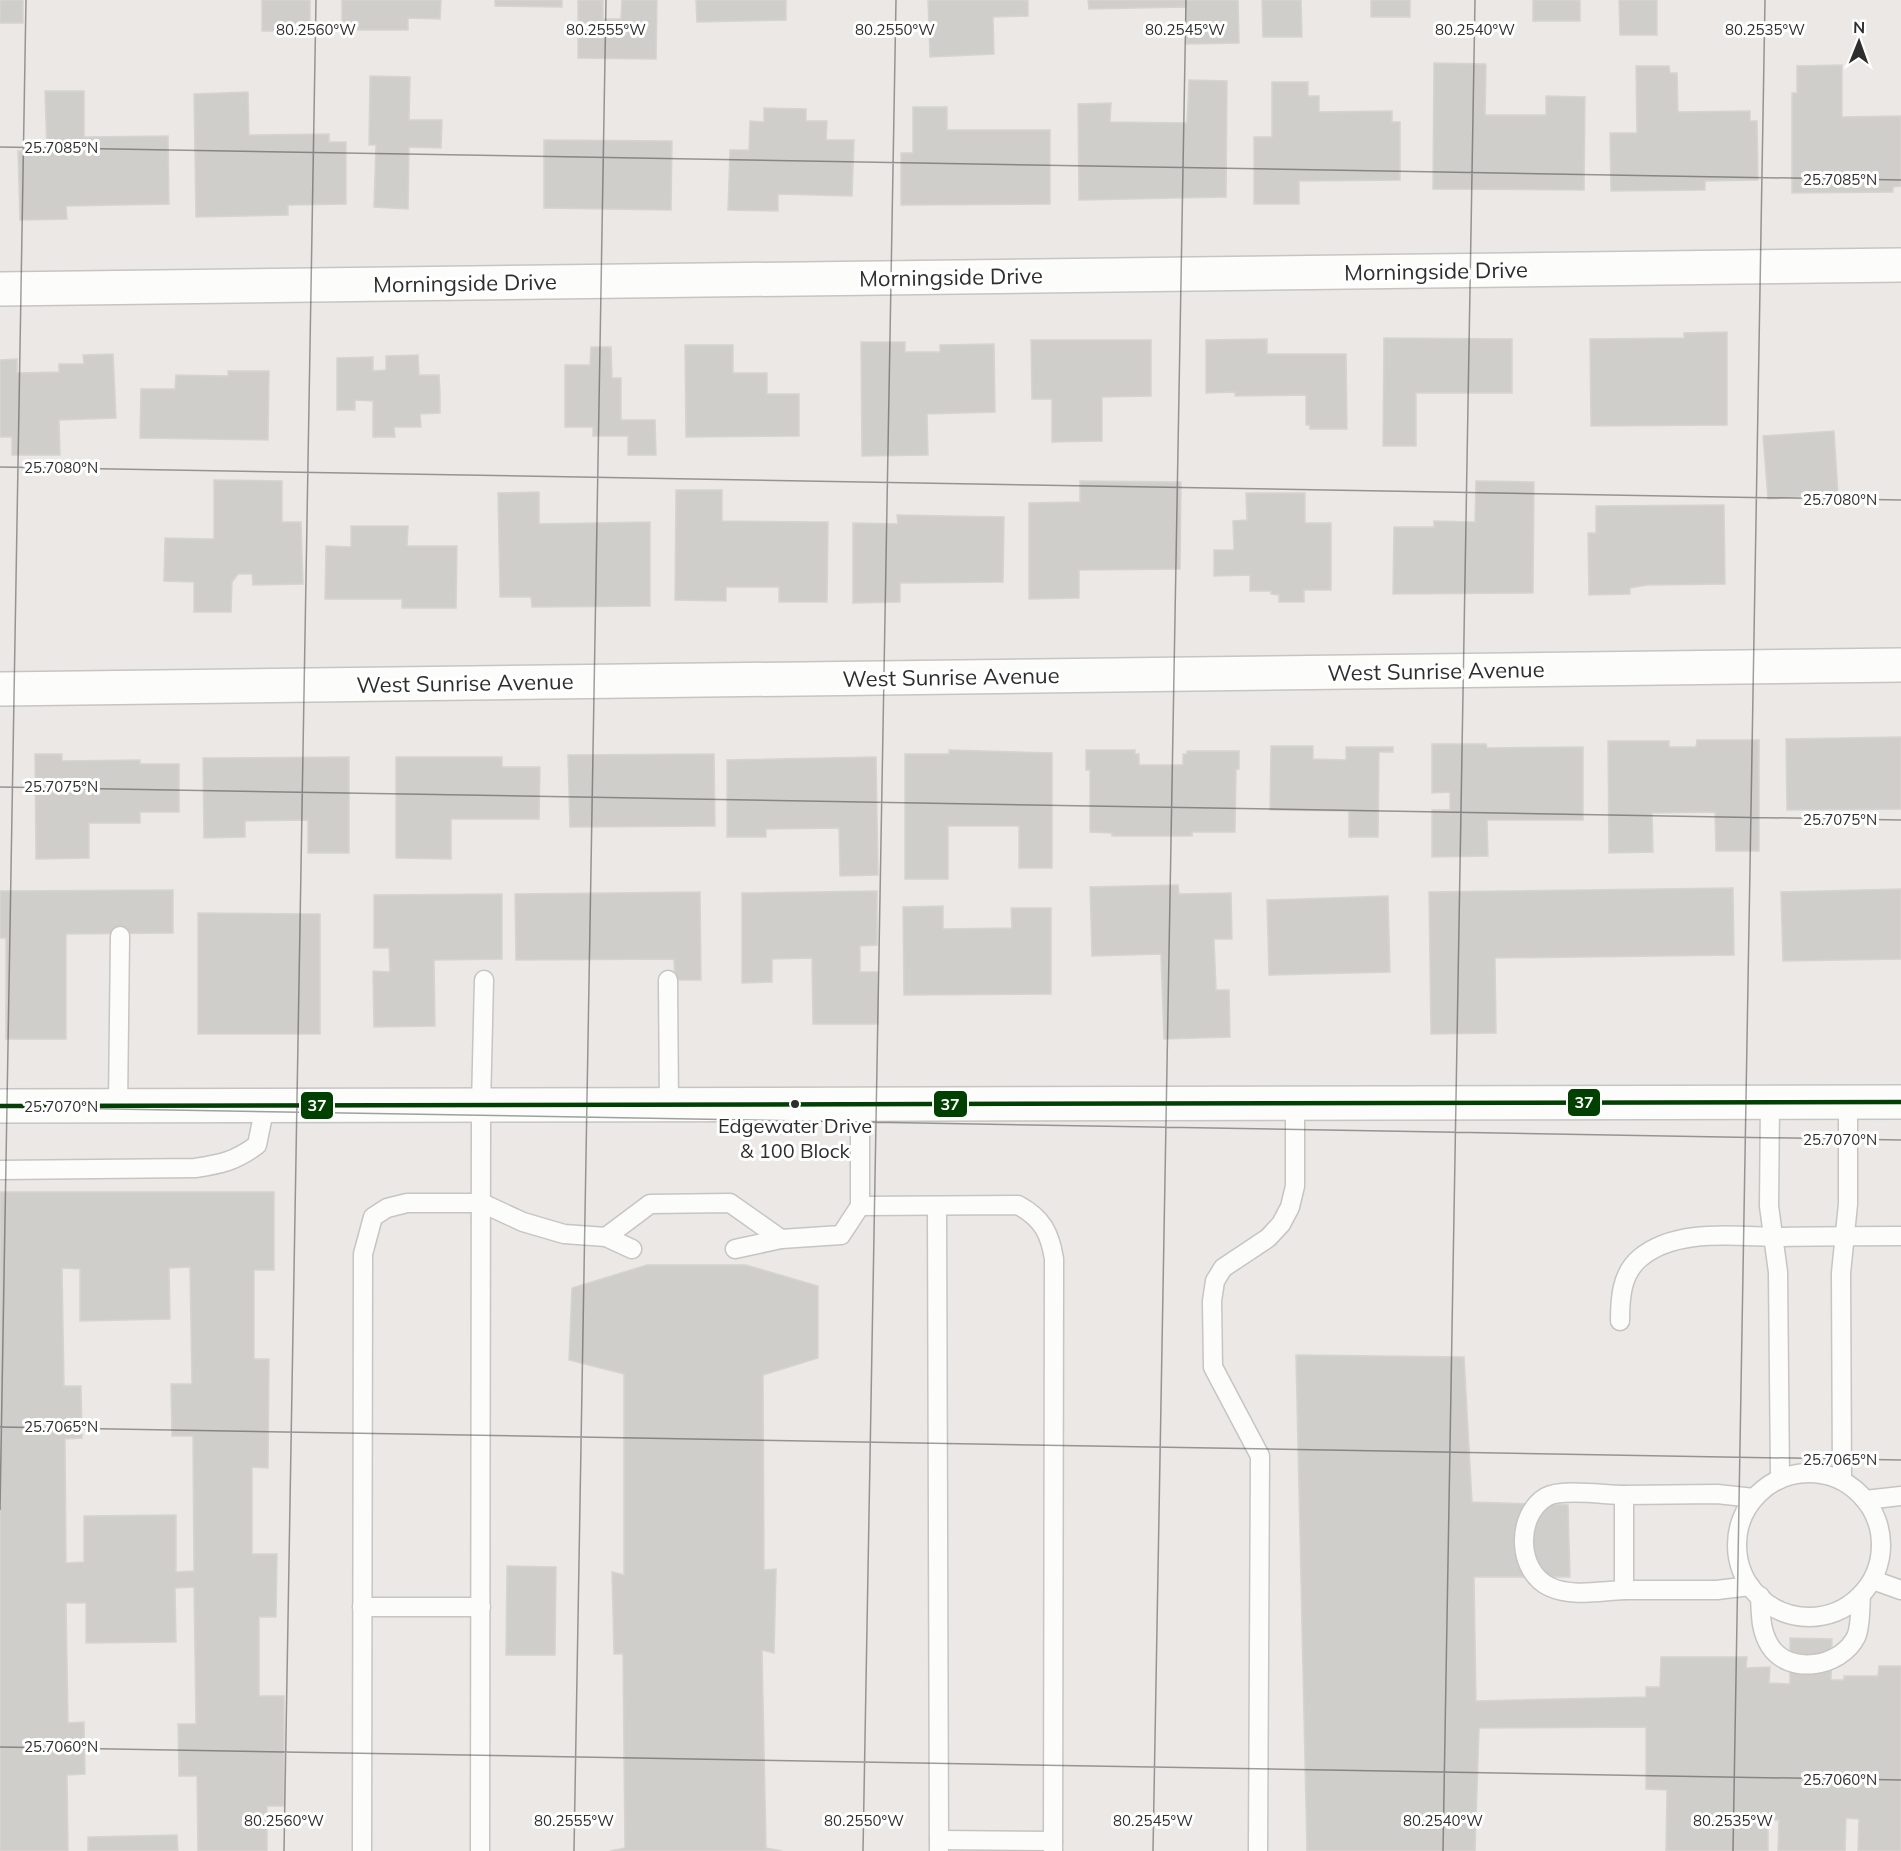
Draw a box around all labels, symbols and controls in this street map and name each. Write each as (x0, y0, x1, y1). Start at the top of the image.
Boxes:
north arrow (1829, 12, 1889, 72)
text: N (1853, 17, 1865, 37)
text: 80.2560°W (276, 20, 356, 39)
text: 80.2555°W (566, 20, 646, 39)
text: 80.2550°W (855, 20, 935, 39)
text: 80.2545°W (1145, 20, 1225, 39)
text: 80.2540°W (1435, 20, 1515, 39)
text: 80.2535°W (1725, 20, 1805, 39)
text: 25.7085°N (24, 138, 98, 157)
text: 25.7085°N (1803, 170, 1877, 189)
street label: Morningside Drive (1344, 255, 1528, 287)
street label: Morningside Drive (859, 261, 1043, 293)
street label: Morningside Drive (373, 267, 557, 299)
text: 25.7080°N (24, 458, 98, 477)
text: 25.7080°N (1803, 490, 1877, 509)
street label: West Sunrise Avenue (1327, 655, 1545, 687)
street label: West Sunrise Avenue (842, 661, 1060, 693)
street label: West Sunrise Avenue (356, 667, 574, 699)
text: 25.7075°N (24, 777, 98, 796)
text: 25.7075°N (1803, 810, 1877, 829)
line badge: 37 (1567, 1088, 1601, 1117)
line badge: 37 (933, 1090, 968, 1118)
line badge: 37 (300, 1091, 334, 1120)
text: 37 (1574, 1092, 1594, 1112)
text: 37 (940, 1094, 960, 1114)
text: 37 (307, 1095, 327, 1115)
text: 25.7070°N (24, 1097, 98, 1116)
marker: Edgewater Drive & 100 Block (789, 1098, 801, 1110)
place label: Edgewater Drive & 100 Block (718, 1113, 872, 1163)
text: 25.7070°N (1803, 1130, 1877, 1149)
text: 25.7065°N (24, 1417, 98, 1436)
text: 25.7065°N (1803, 1450, 1877, 1469)
text: 25.7060°N (24, 1737, 98, 1756)
text: 25.7060°N (1803, 1770, 1877, 1789)
text: 80.2560°W (244, 1811, 324, 1830)
text: 80.2555°W (534, 1811, 614, 1830)
text: 80.2550°W (824, 1811, 904, 1830)
text: 80.2545°W (1113, 1811, 1193, 1830)
text: 80.2540°W (1403, 1811, 1483, 1830)
text: 80.2535°W (1693, 1811, 1773, 1830)

